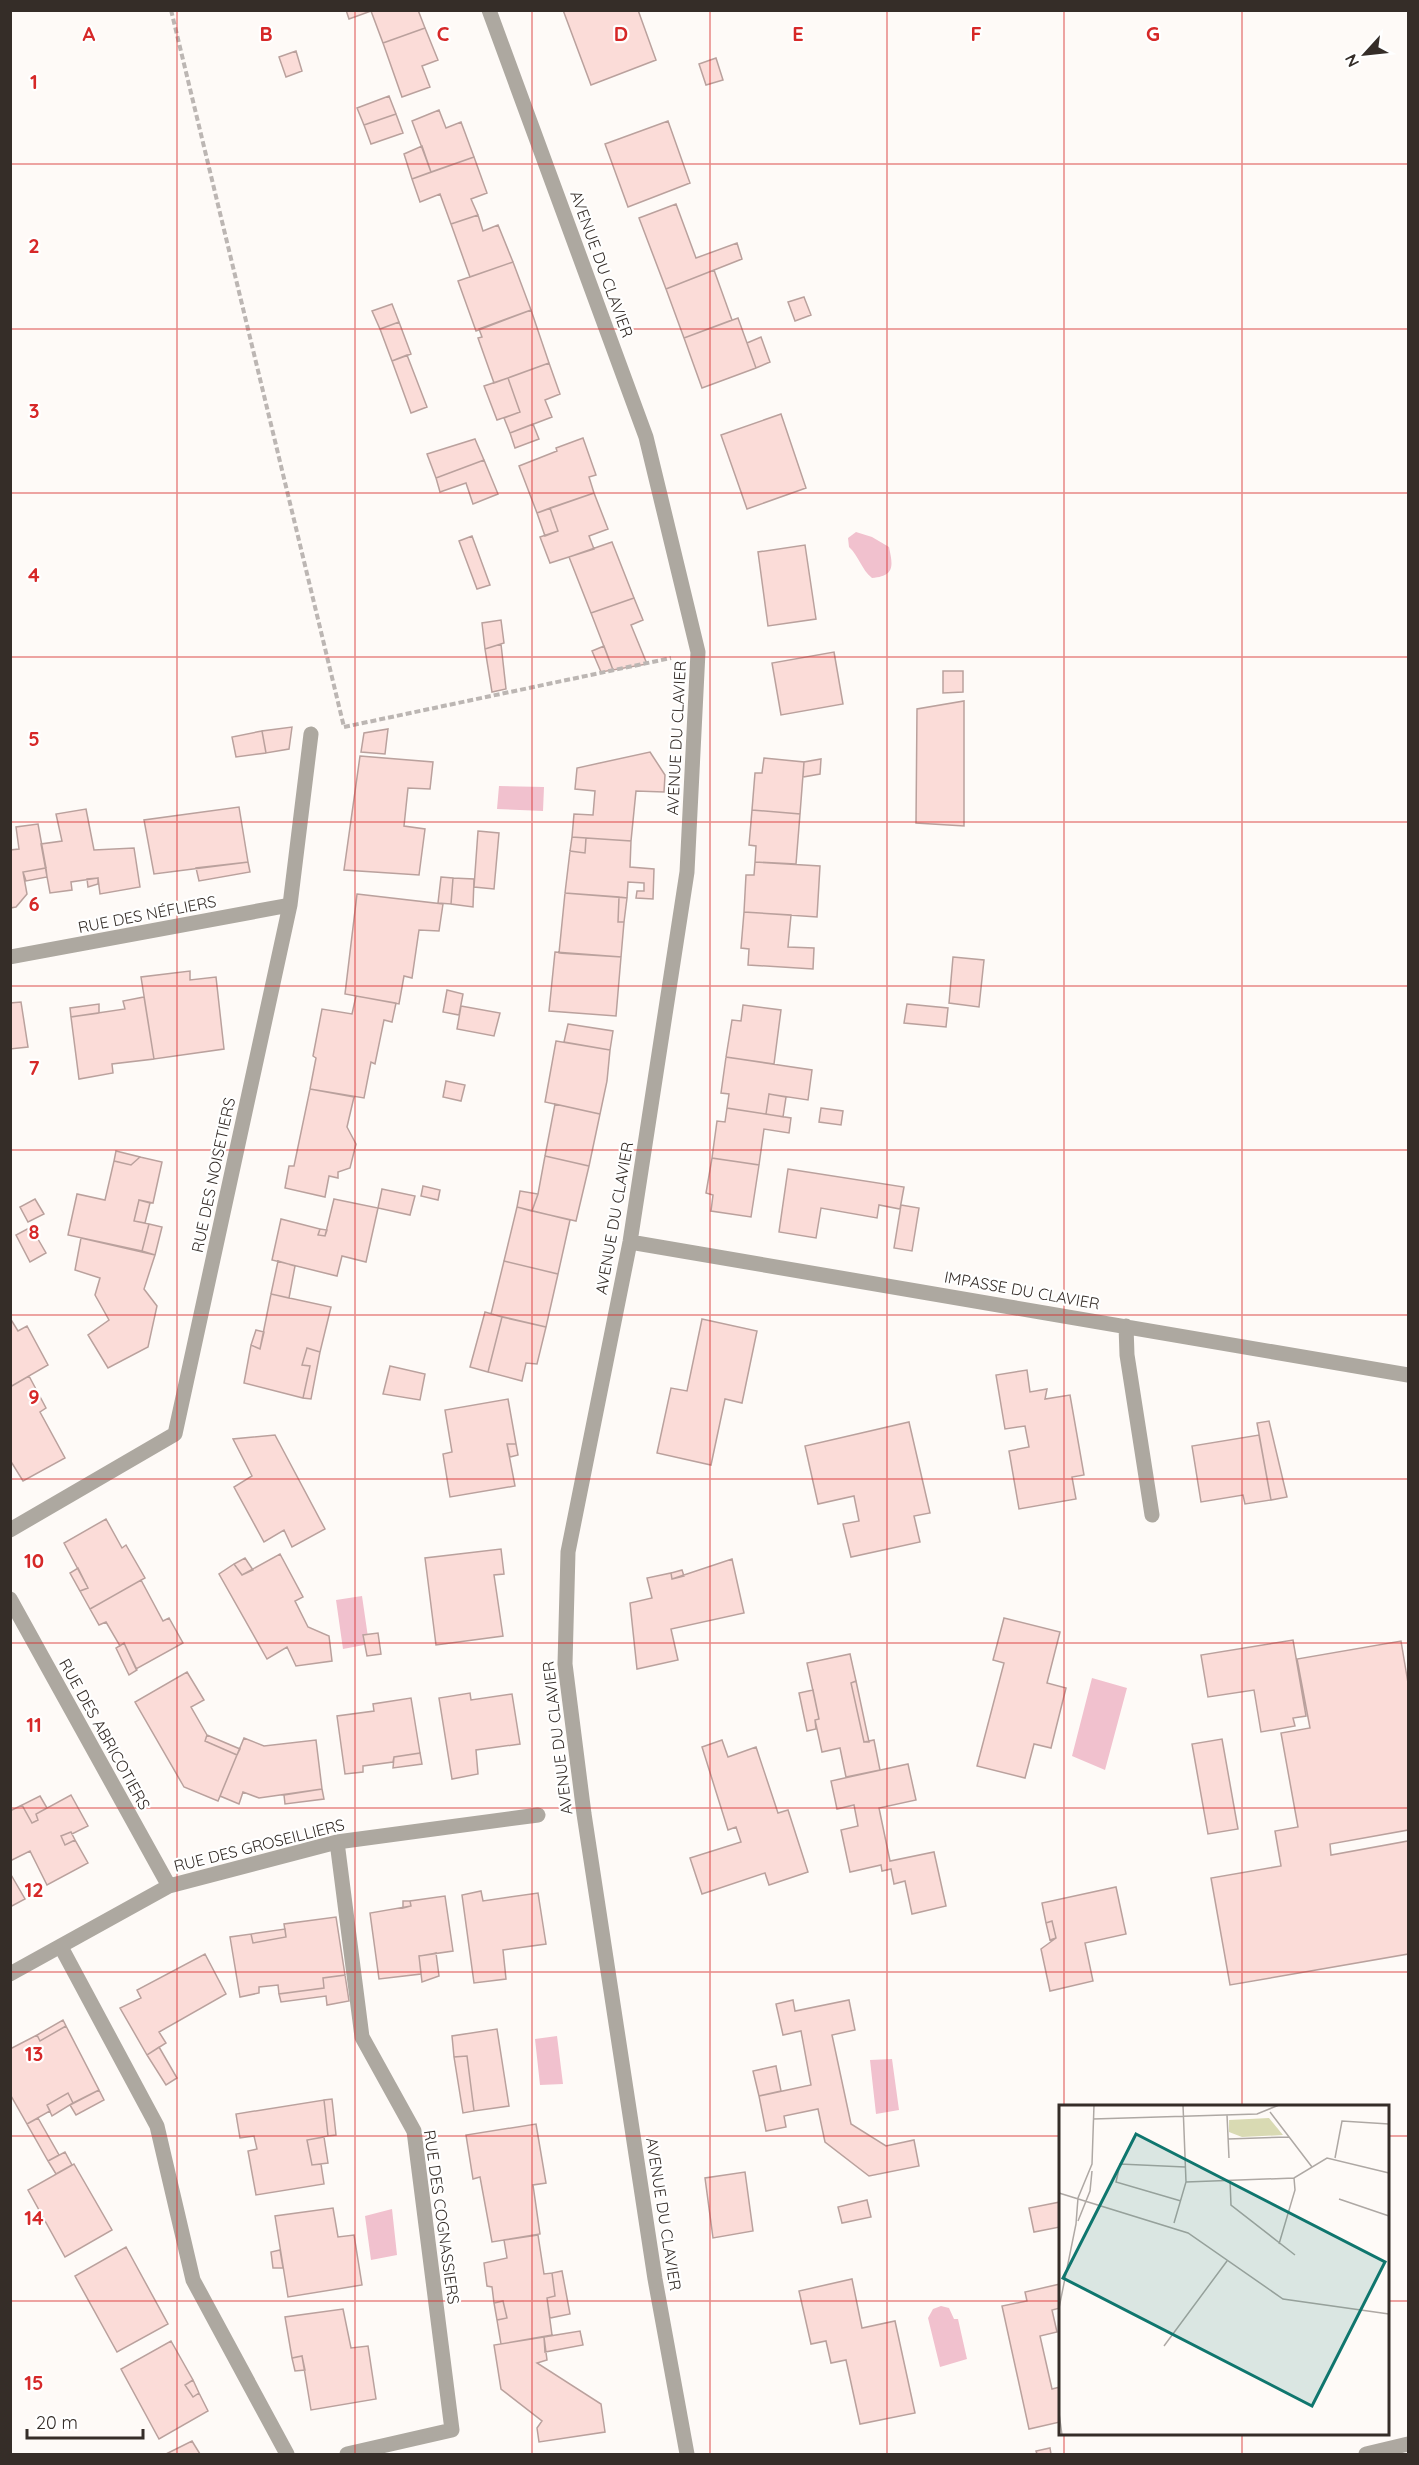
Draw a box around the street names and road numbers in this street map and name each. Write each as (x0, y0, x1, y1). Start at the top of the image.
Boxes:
street label: AVENUE DU CLAVIER (566, 188, 638, 340)
street label: AVENUE DU CLAVIER (662, 660, 690, 816)
street label: RUE DES NÉFLIERS (76, 891, 218, 937)
street label: RUE DES NOISETIERS (187, 1096, 239, 1254)
street label: AVENUE DU CLAVIER (591, 1140, 637, 1296)
street label: IMPASSE DU CLAVIER (943, 1266, 1101, 1314)
street label: RUE DES ABRICOTIERS (55, 1655, 155, 1813)
street label: AVENUE DU CLAVIER (538, 1660, 576, 1816)
street label: RUE DES GROSEILLIERS (172, 1814, 346, 1876)
street label: RUE DES COGNASSIERS (420, 2128, 464, 2306)
street label: AVENUE DU CLAVIER (642, 2136, 686, 2292)

